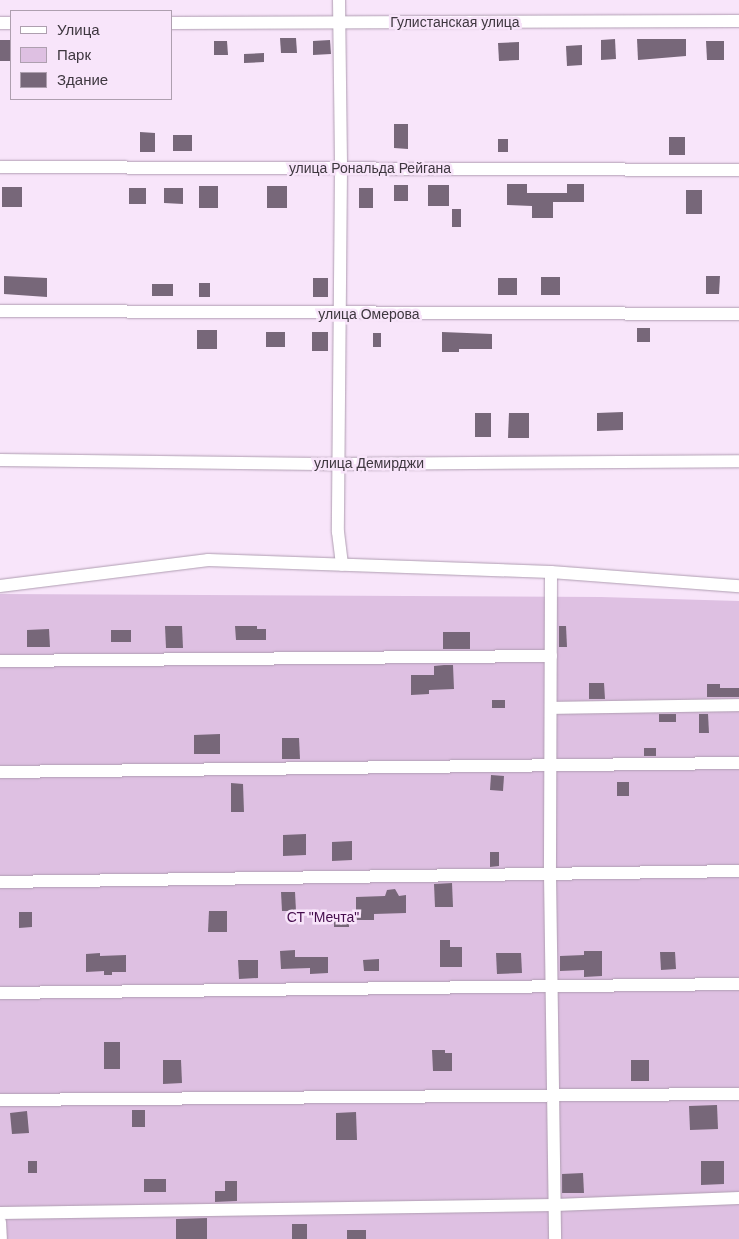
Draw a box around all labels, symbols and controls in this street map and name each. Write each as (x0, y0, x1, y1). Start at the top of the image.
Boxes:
legend (10, 10, 172, 100)
street label: Гулистанская улица (390, 14, 520, 30)
text: Улица (57, 21, 100, 38)
text: Парк (57, 46, 91, 63)
text: Здание (57, 71, 108, 88)
street label: улица Рональда Рейгана (289, 160, 451, 176)
street label: улица Омерова (318, 306, 420, 322)
street label: улица Демирджи (314, 455, 424, 471)
park label: СТ "Мечта" (287, 909, 359, 925)

